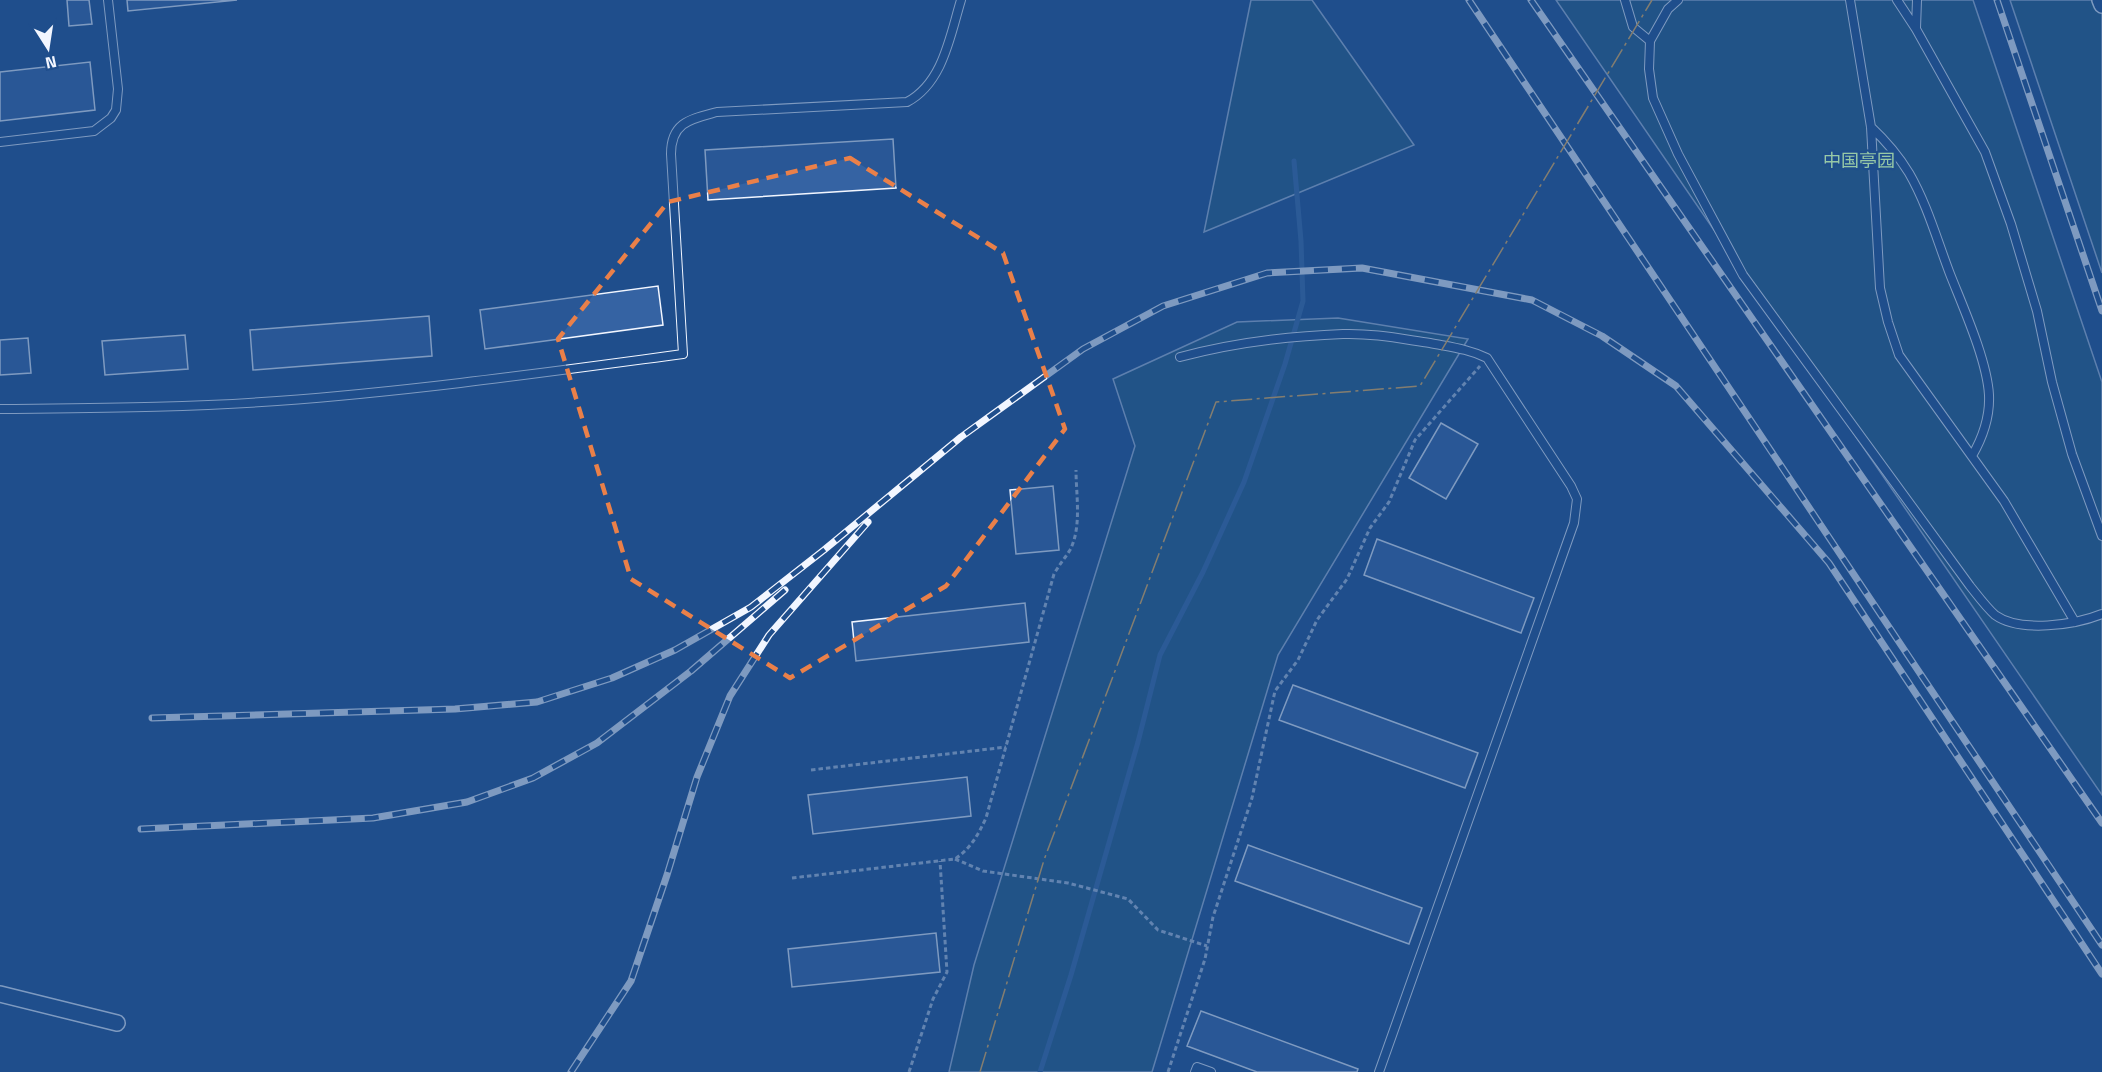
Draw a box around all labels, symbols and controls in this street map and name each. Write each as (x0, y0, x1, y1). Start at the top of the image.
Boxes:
north arrow (18, 18, 78, 78)
text: N (43, 50, 59, 76)
park label: 中国亭园 (1823, 147, 1895, 174)

